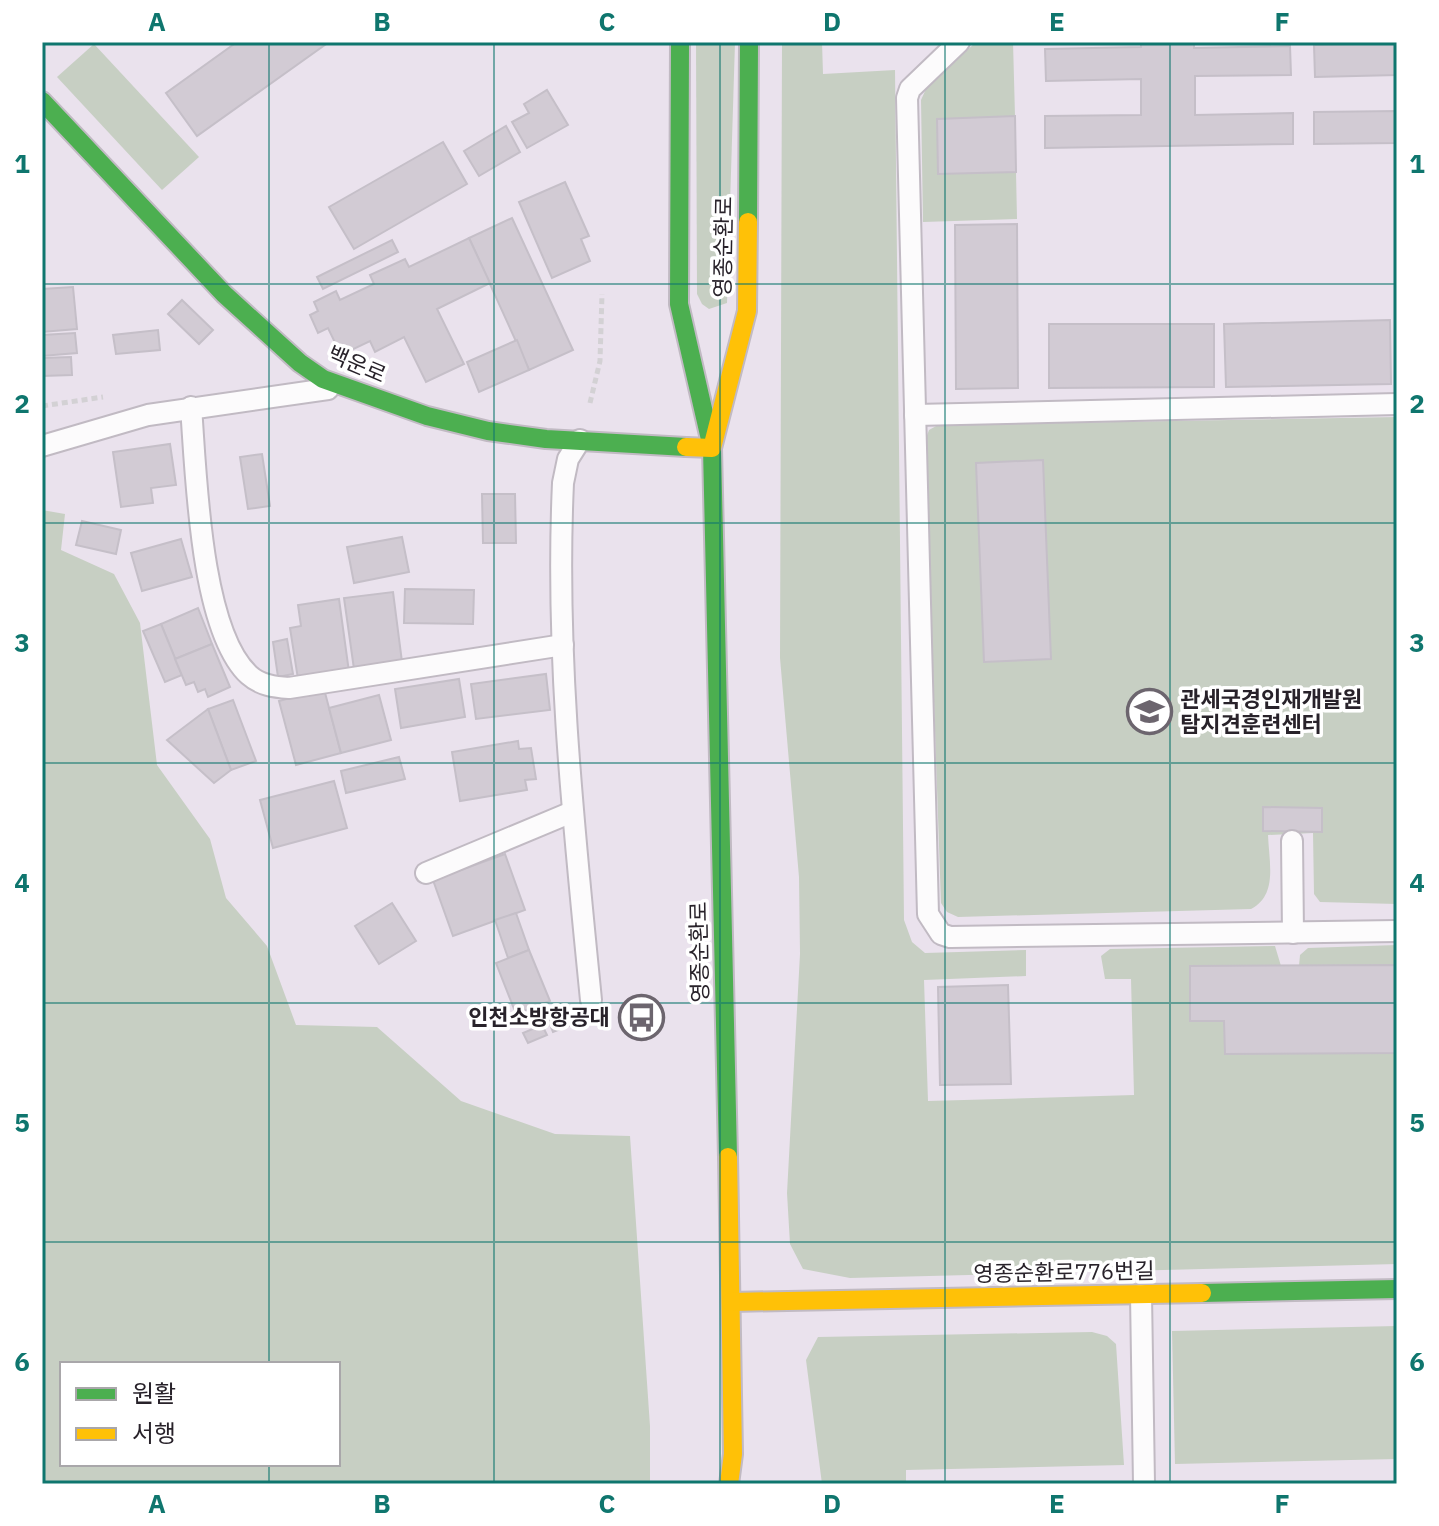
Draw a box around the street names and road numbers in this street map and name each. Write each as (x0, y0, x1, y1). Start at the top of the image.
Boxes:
street label: 영종순환로 (707, 196, 738, 298)
street label: 백운로 (324, 338, 391, 389)
street label: 영종순환로 (683, 901, 714, 1003)
street label: 영종순환로776번길 (973, 1255, 1155, 1288)

